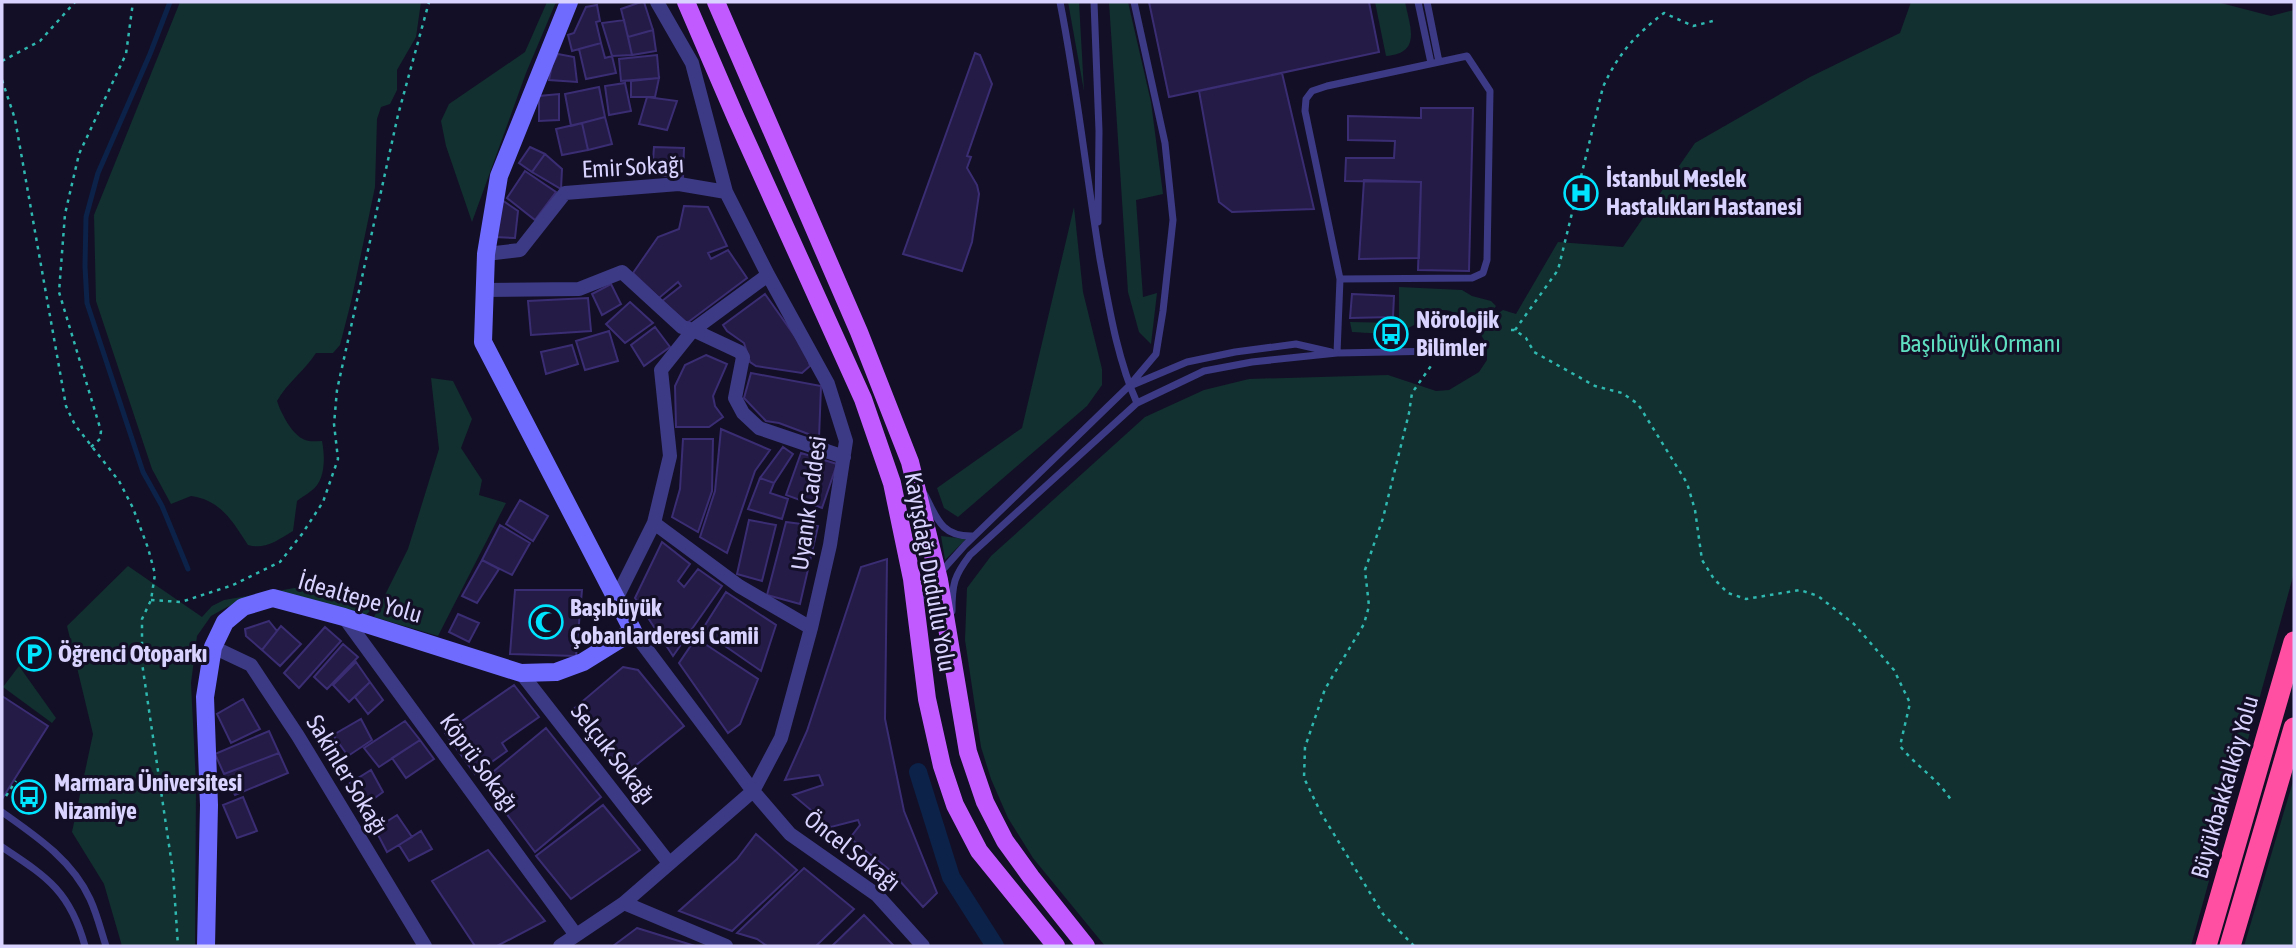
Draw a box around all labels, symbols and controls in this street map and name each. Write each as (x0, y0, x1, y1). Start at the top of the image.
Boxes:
street label: Emir Sokağı (581, 150, 685, 183)
place label: İstanbul Meslek Hastalıkları Hastanesi (1606, 165, 1802, 220)
hospital icon: İstanbul Meslek Hastalıkları Hastanesi (1562, 174, 1600, 212)
place label: Nörolojik Bilimler (1416, 306, 1499, 361)
bus stop icon: Nörolojik Bilimler (1372, 315, 1410, 353)
park label: Başıbüyük Ormanı (1899, 330, 2061, 357)
street label: Uyanık Caddesi (786, 434, 831, 572)
street label: Kayışdağı Dudullu Yolu (900, 470, 961, 674)
street label: İdealtepe Yolu (295, 567, 425, 628)
place label: Başıbüyük Çobanlarderesi Camii (570, 594, 759, 649)
mosque icon: Başıbüyük Çobanlarderesi Camii (527, 603, 565, 641)
parking icon: Öğrenci Otoparkı (15, 635, 53, 673)
place label: Öğrenci Otoparkı (58, 640, 207, 667)
street label: Büyükbakkalköy Yolu (2186, 692, 2264, 881)
street label: Selçuk Sokağı (566, 698, 661, 809)
street label: Köprü Sokağı (435, 708, 524, 817)
street label: Sakinler Sokağı (301, 710, 394, 839)
place label: Marmara Üniversitesi Nizamiye (54, 769, 242, 824)
bus stop icon: Marmara Üniversitesi Nizamiye (10, 778, 48, 816)
street label: Öncel Sokağı (799, 805, 906, 896)

